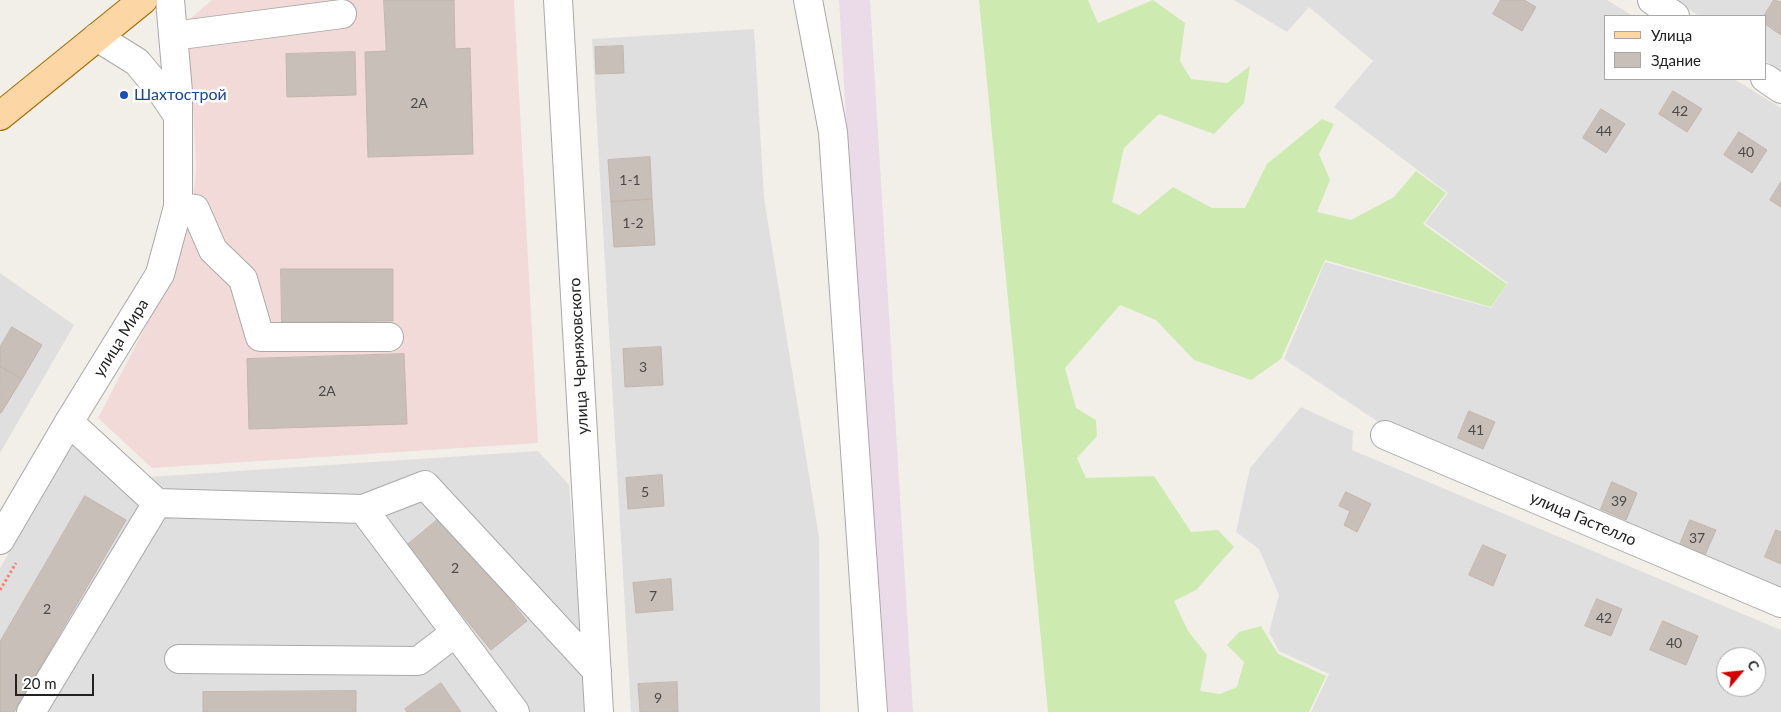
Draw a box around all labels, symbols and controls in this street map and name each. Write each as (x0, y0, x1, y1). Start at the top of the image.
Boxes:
legend (1604, 15, 1766, 80)
text: Улица (1651, 26, 1692, 44)
text: Здание (1651, 51, 1701, 69)
place label: Шахтострой (134, 85, 227, 105)
marker: Шахтострой (118, 89, 130, 101)
house number: 2А (410, 95, 428, 111)
house number: 42 (1672, 103, 1688, 119)
house number: 44 (1596, 123, 1612, 139)
house number: 40 (1738, 144, 1754, 160)
house number: 1-1 (619, 172, 641, 188)
house number: 1-2 (622, 215, 644, 231)
street label: улица Черняховского (565, 277, 593, 435)
street label: улица Мира (89, 295, 153, 381)
house number: 3 (639, 359, 647, 375)
house number: 2А (318, 383, 336, 399)
house number: 41 (1468, 422, 1484, 438)
house number: 5 (641, 484, 649, 500)
street label: улица Гастелло (1527, 488, 1639, 550)
house number: 39 (1611, 493, 1627, 509)
house number: 37 (1689, 530, 1705, 546)
house number: 2 (451, 560, 459, 576)
house number: 7 (649, 588, 657, 604)
house number: 2 (43, 601, 51, 617)
house number: 42 (1596, 610, 1612, 626)
house number: 40 (1666, 635, 1682, 651)
north arrow (1716, 647, 1766, 697)
text: С (1744, 657, 1763, 673)
scale bar (18, 664, 96, 696)
text: 20 m (23, 674, 57, 692)
house number: 9 (654, 690, 662, 706)

